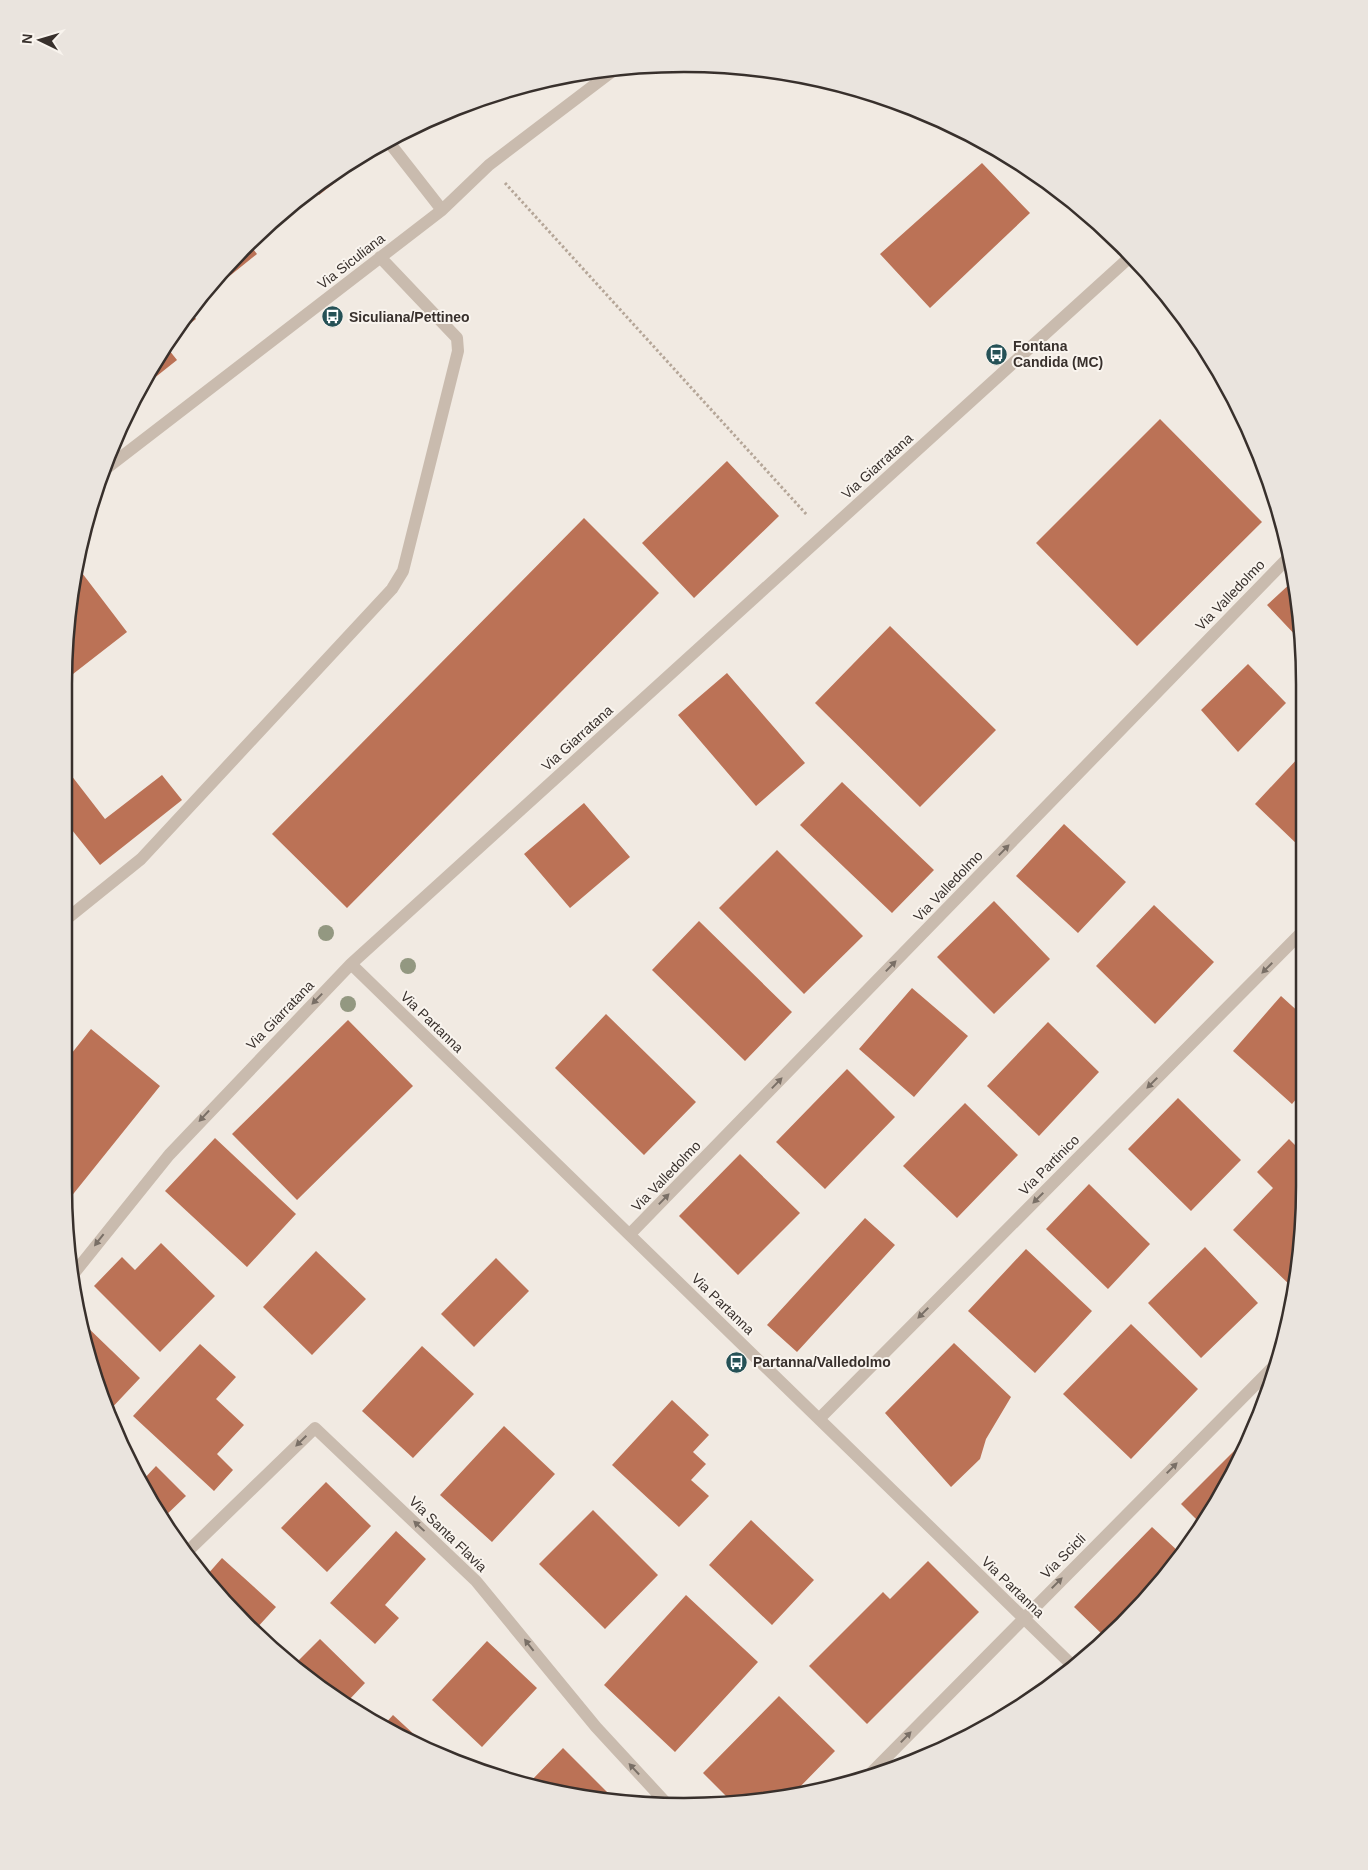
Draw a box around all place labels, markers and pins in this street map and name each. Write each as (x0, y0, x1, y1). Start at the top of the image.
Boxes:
bus stop icon: Siculiana/Pettineo (321, 305, 345, 329)
place label: Siculiana/Pettineo (349, 309, 470, 325)
place label: Fontana Candida (MC) (1013, 338, 1103, 370)
bus stop icon: Fontana Candida (MC) (985, 342, 1009, 366)
bus stop icon: Partanna/Valledolmo (725, 1350, 749, 1374)
place label: Partanna/Valledolmo (753, 1354, 891, 1370)

